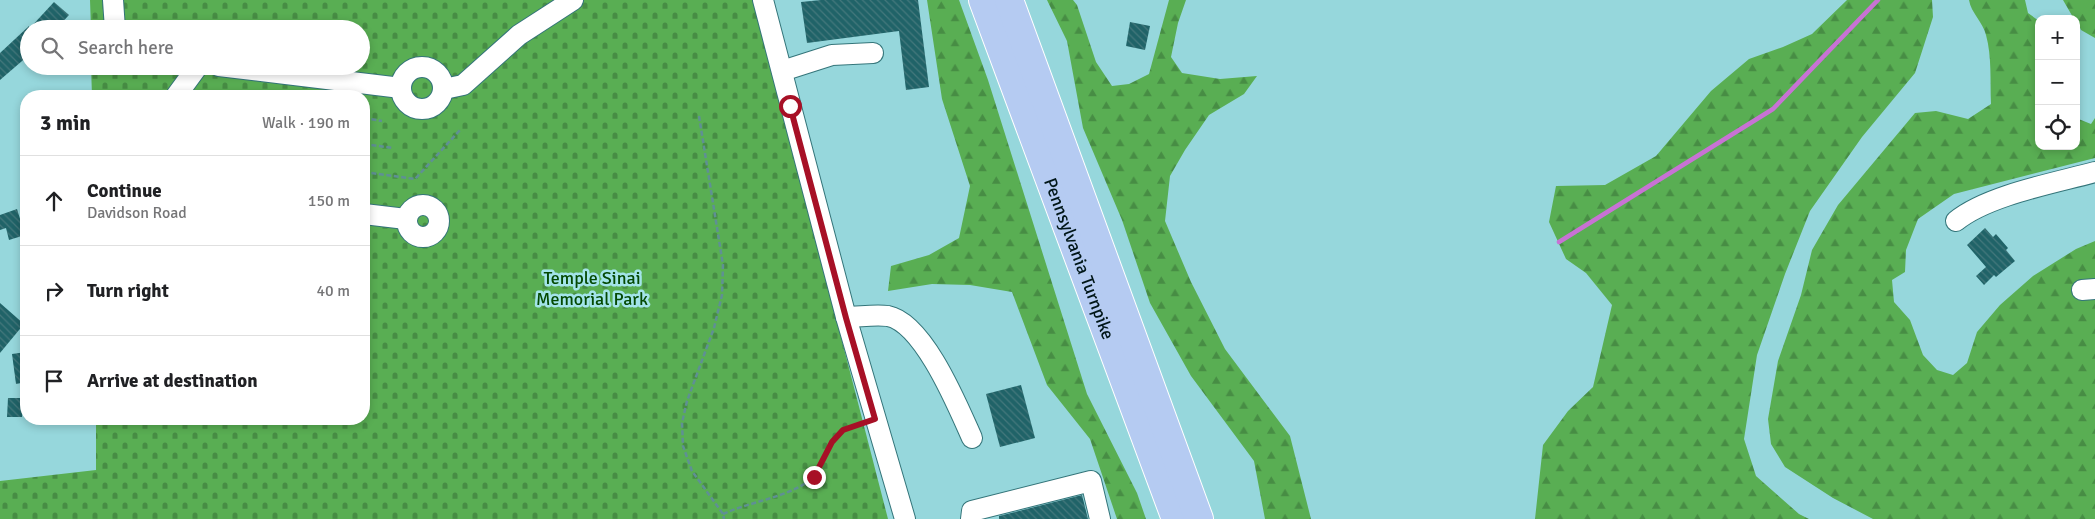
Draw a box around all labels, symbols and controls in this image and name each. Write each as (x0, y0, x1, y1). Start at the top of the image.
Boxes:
map controls (2035, 15, 2080, 150)
button: + (2035, 15, 2080, 60)
search box (20, 20, 370, 75)
icon: search (38, 34, 66, 62)
text: Search here (78, 36, 174, 60)
button: − (2035, 60, 2080, 105)
route start (779, 95, 802, 118)
button: locate (2035, 105, 2080, 150)
text: 3 min (40, 110, 91, 136)
text: Walk · 190 m (262, 113, 350, 133)
street label: Pennsylvania Turnpike (1039, 175, 1119, 343)
text: Continue (87, 179, 162, 203)
icon: ahead (40, 187, 68, 215)
text: 150 m (308, 191, 350, 211)
text: Davidson Road (87, 203, 187, 223)
park label: Temple Sinai Memorial Park (536, 267, 648, 310)
icon: right (40, 277, 68, 305)
text: Turn right (87, 279, 169, 303)
text: 40 m (316, 281, 350, 301)
icon: arrive (40, 367, 68, 395)
text: Arrive at destination (87, 369, 258, 393)
route end (803, 466, 826, 489)

